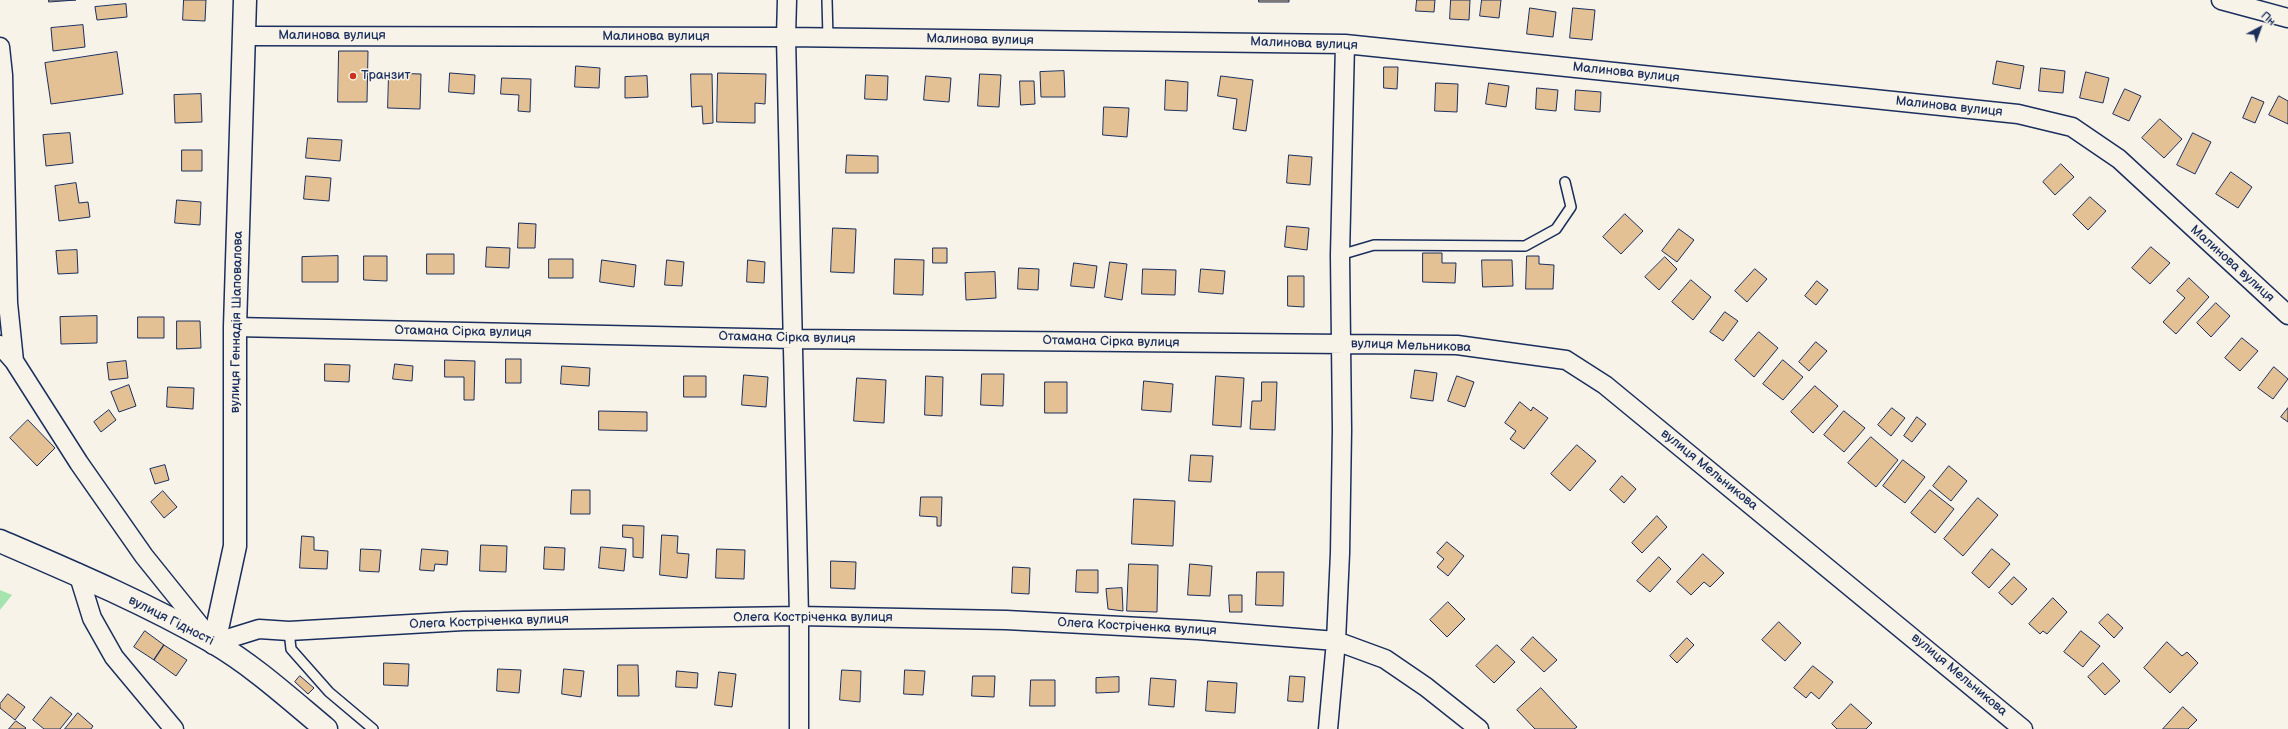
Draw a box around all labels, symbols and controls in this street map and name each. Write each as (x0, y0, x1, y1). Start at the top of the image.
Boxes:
north arrow (2240, 8, 2280, 48)
text: Пн (2258, 9, 2278, 28)
street label: Малинова вулиця (278, 28, 386, 44)
street label: Малинова вулиця (602, 29, 710, 45)
street label: Малинова вулиця (926, 31, 1034, 49)
street label: Малинова вулиця (1250, 34, 1358, 54)
street label: Малинова вулиця (1572, 60, 1680, 86)
place label: Транзит (361, 68, 410, 84)
marker: Транзит (348, 71, 358, 81)
street label: Малинова вулиця (1895, 94, 2003, 120)
street label: Малинова вулиця (2187, 222, 2277, 306)
street label: вулиця Геннадія Шаповалова (228, 231, 246, 413)
street label: Отамана Сірка вулиця (394, 323, 532, 341)
street label: Отамана Сірка вулиця (718, 329, 856, 347)
street label: Отамана Сірка вулиця (1042, 333, 1180, 351)
street label: вулиця Мельникова (1351, 336, 1471, 356)
street label: вулиця Мельникова (1657, 426, 1761, 514)
street label: вулиця Гідності (126, 593, 216, 649)
street label: Олега Костріченка вулиця (733, 610, 893, 626)
street label: Олега Костріченка вулиця (409, 611, 569, 633)
street label: Олега Костріченка вулиця (1057, 615, 1217, 639)
street label: вулиця Мельникова (1908, 630, 2010, 720)

